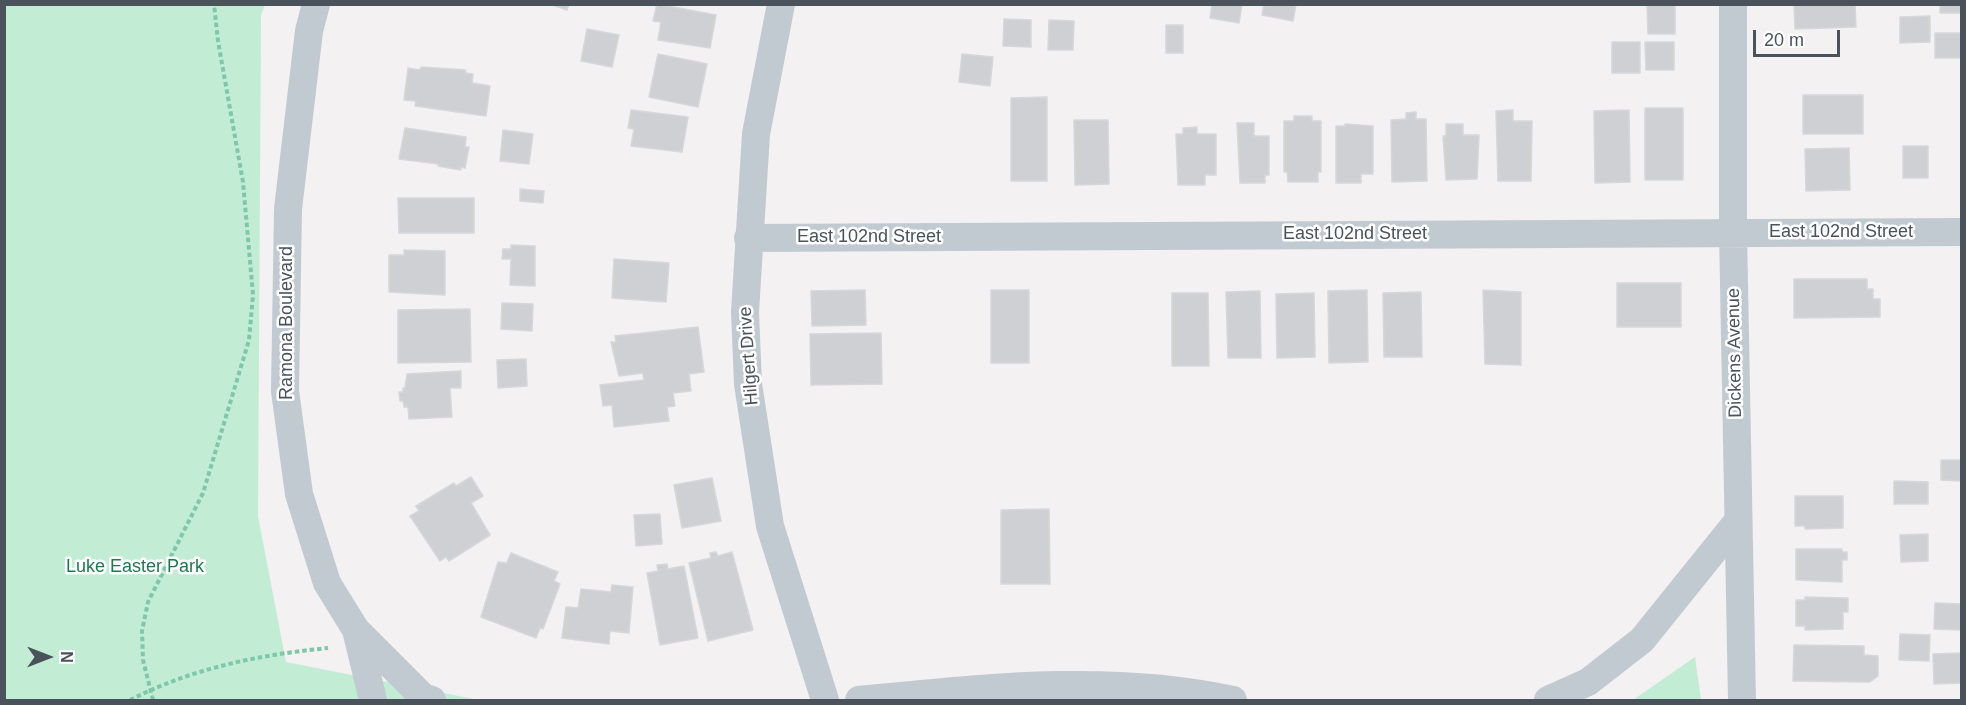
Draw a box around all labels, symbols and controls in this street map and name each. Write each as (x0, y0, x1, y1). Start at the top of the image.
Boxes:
scale bar (1756, 18, 1843, 56)
text: 20 m (1764, 30, 1804, 50)
street label: East 102nd Street (1769, 221, 1913, 243)
street label: East 102nd Street (1283, 223, 1427, 245)
street label: East 102nd Street (797, 226, 941, 248)
street label: Ramona Boulevard (276, 246, 298, 400)
street label: Dickens Avenue (1723, 288, 1747, 418)
street label: Hilgert Drive (735, 306, 763, 406)
park label: Luke Easter Park (66, 556, 204, 578)
north arrow (18, 627, 78, 687)
text: N (58, 651, 75, 663)

